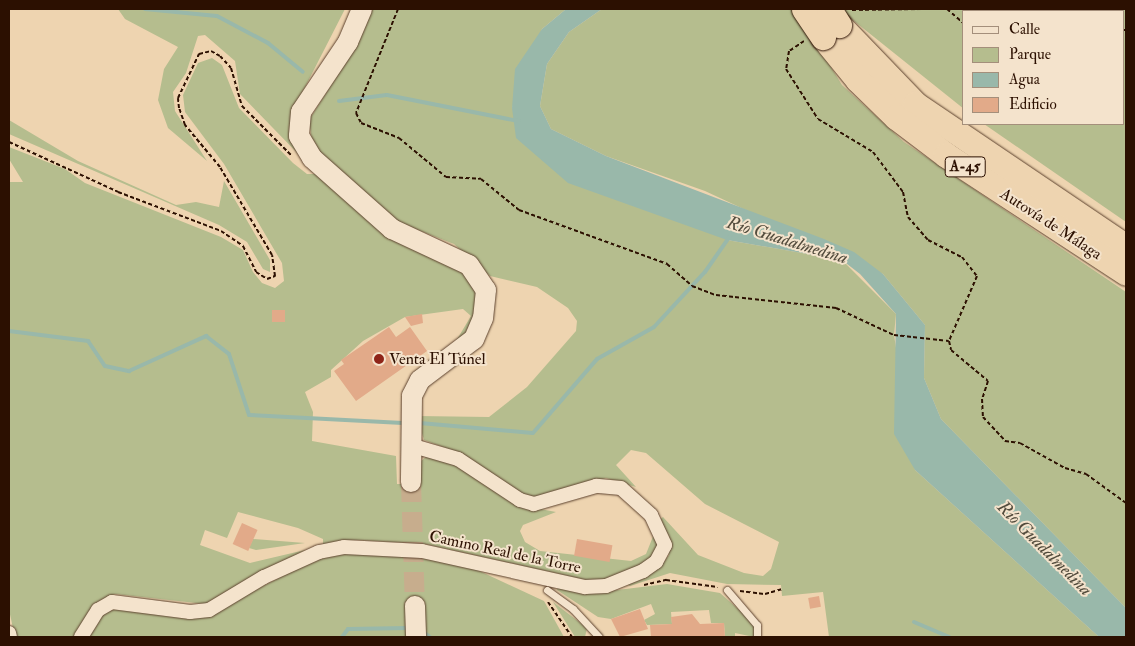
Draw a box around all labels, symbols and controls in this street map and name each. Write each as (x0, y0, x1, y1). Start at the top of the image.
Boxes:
legend (962, 10, 1125, 125)
text: Calle (1009, 20, 1040, 39)
text: Parque (1009, 45, 1051, 64)
text: Agua (1009, 70, 1040, 89)
text: Edificio (1009, 95, 1057, 114)
road number: A-45 (944, 154, 986, 180)
street label: Autovía de Málaga (997, 184, 1105, 264)
water label: Río Guadalmedina (724, 212, 850, 270)
place label: Venta El Túnel (389, 349, 486, 369)
marker: Venta El Túnel (373, 353, 385, 365)
water label: Río Guadalmedina (992, 497, 1096, 601)
street label: Camino Real de la Torre (428, 527, 582, 577)

